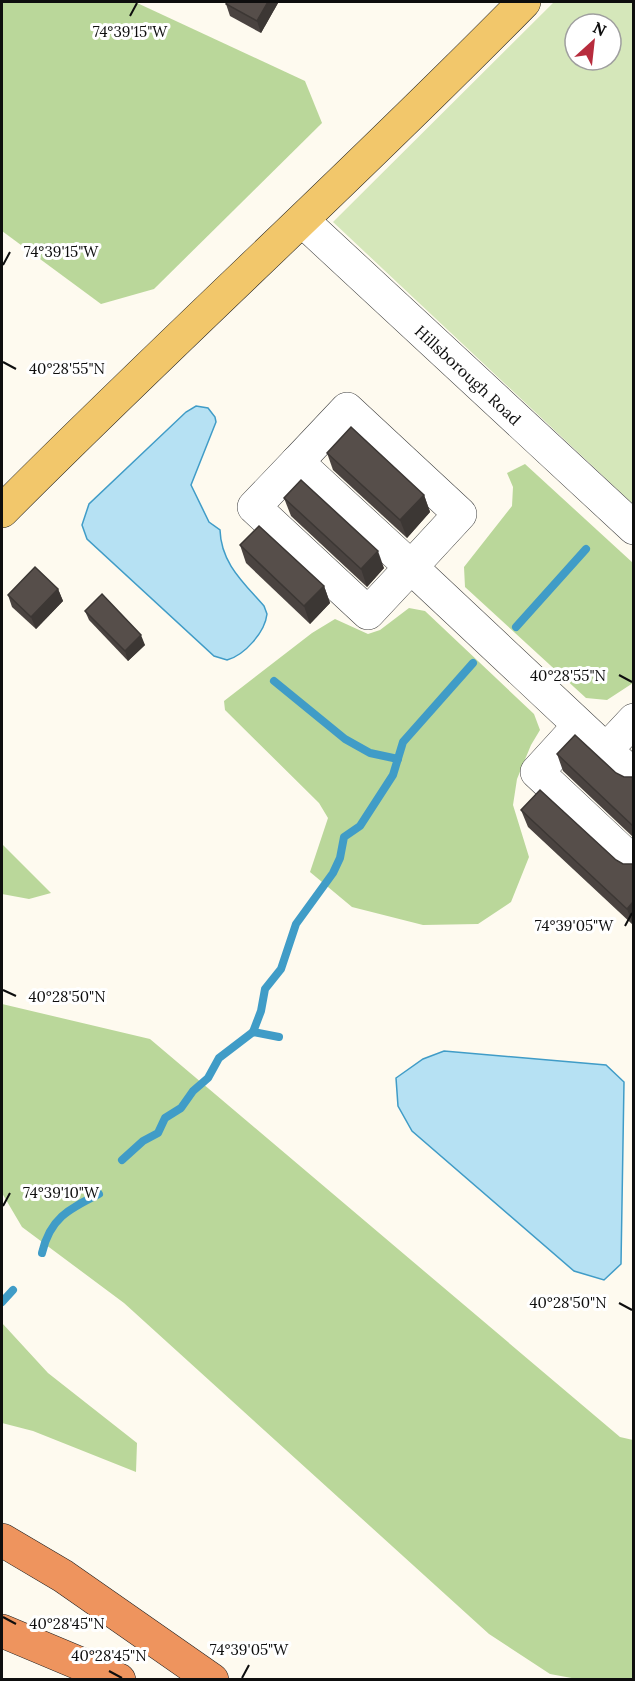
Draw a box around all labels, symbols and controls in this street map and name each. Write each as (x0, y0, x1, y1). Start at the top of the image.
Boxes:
north arrow (563, 12, 623, 72)
text: N (590, 17, 610, 40)
text: 74°39'15"W (93, 22, 168, 41)
text: 74°39'15"W (24, 242, 99, 261)
street label: Hillsborough Road (411, 321, 525, 429)
text: 40°28'55"N (29, 359, 105, 378)
text: 40°28'55"N (530, 666, 606, 685)
text: 74°39'05"W (535, 916, 614, 935)
text: 40°28'50"N (28, 987, 106, 1006)
text: 74°39'10"W (23, 1183, 100, 1202)
text: 40°28'50"N (529, 1293, 607, 1312)
text: 40°28'45"N (29, 1614, 105, 1633)
text: 74°39'05"W (210, 1640, 289, 1659)
text: 40°28'45"N (71, 1646, 147, 1665)

